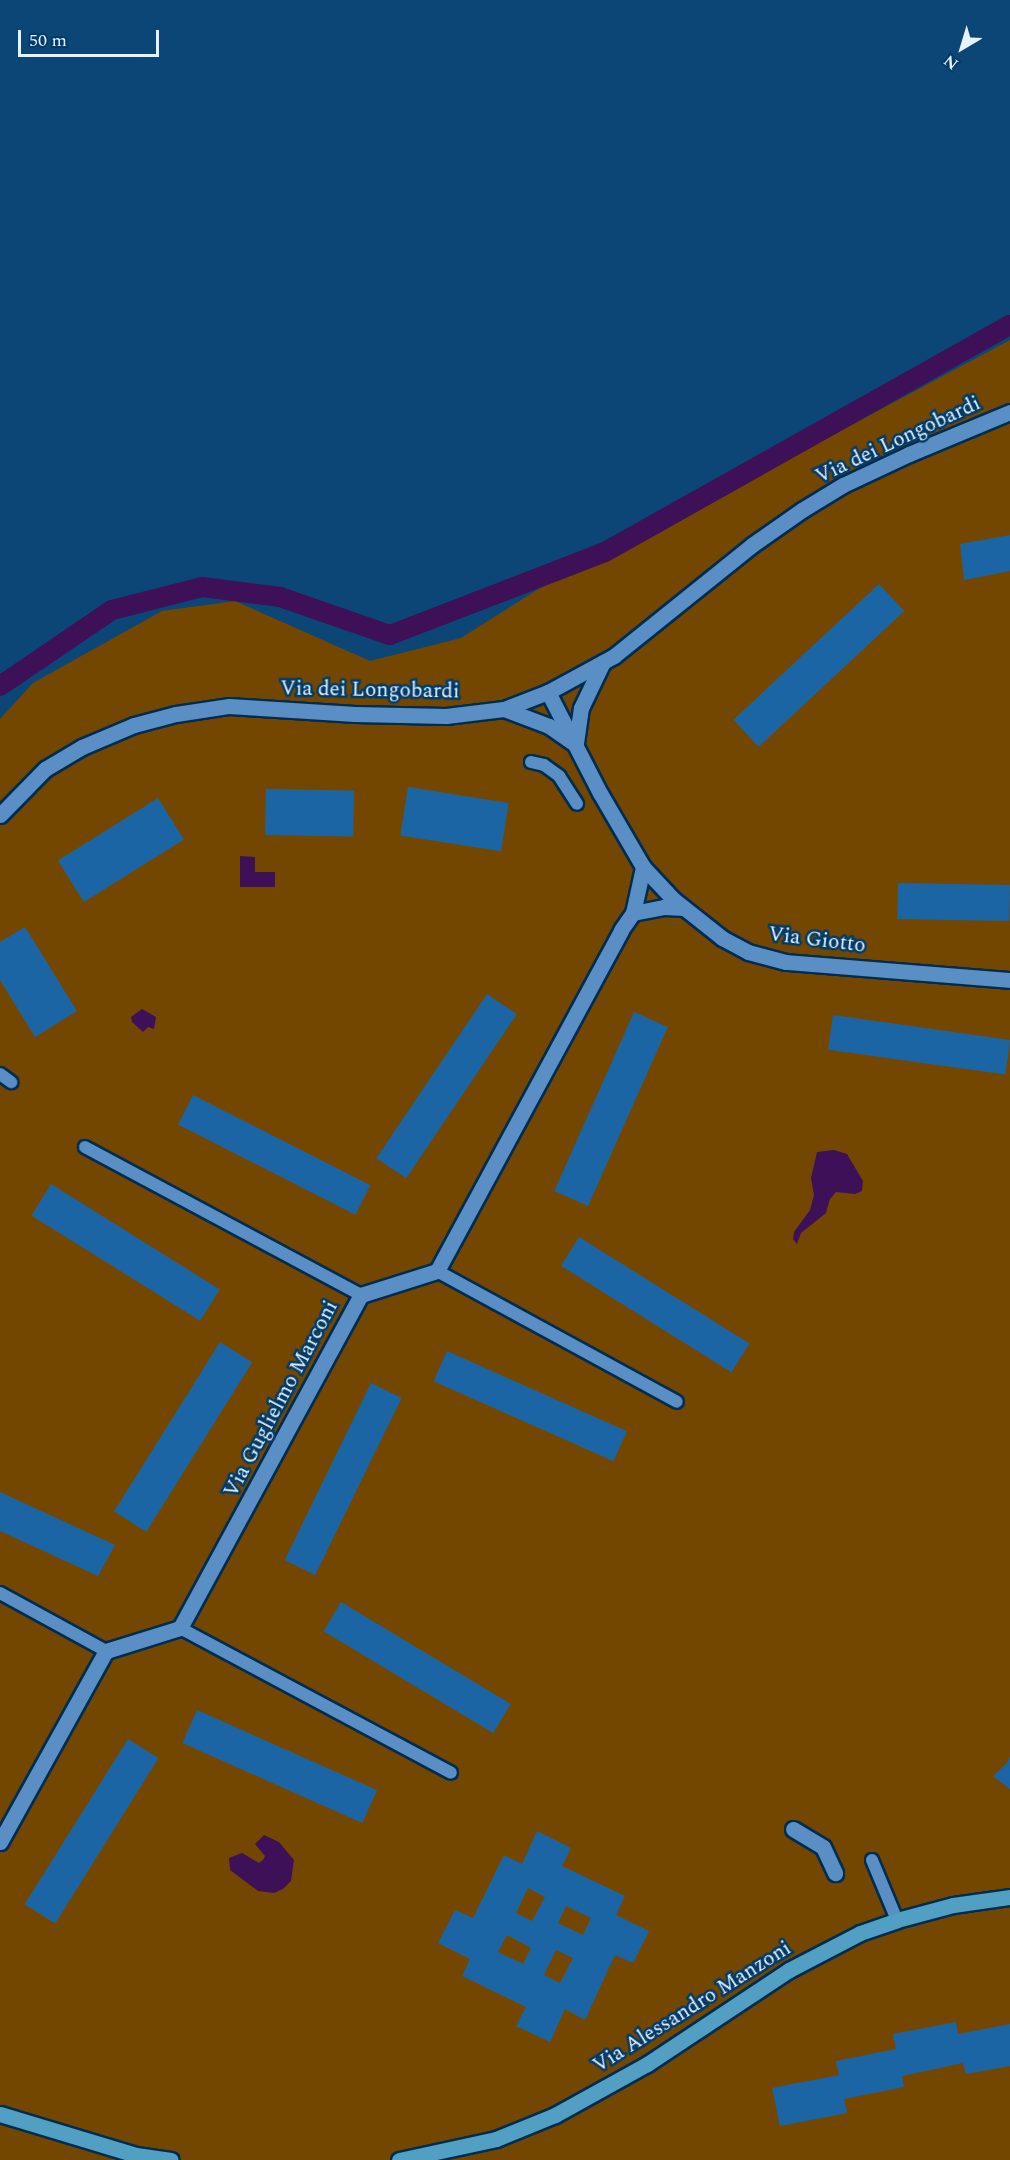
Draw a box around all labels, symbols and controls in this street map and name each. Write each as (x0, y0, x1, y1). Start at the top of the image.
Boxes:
scale bar (21, 18, 162, 56)
north arrow (932, 18, 992, 78)
text: 50 m (29, 27, 67, 54)
text: N (938, 49, 963, 76)
street label: Via dei Longobardi (811, 391, 985, 489)
street label: Via dei Longobardi (280, 676, 460, 704)
street label: Via Giotto (767, 922, 867, 958)
street label: Via Guglielmo Marconi (218, 1296, 344, 1502)
street label: Via Alessandro Manzoni (588, 1936, 796, 2078)

